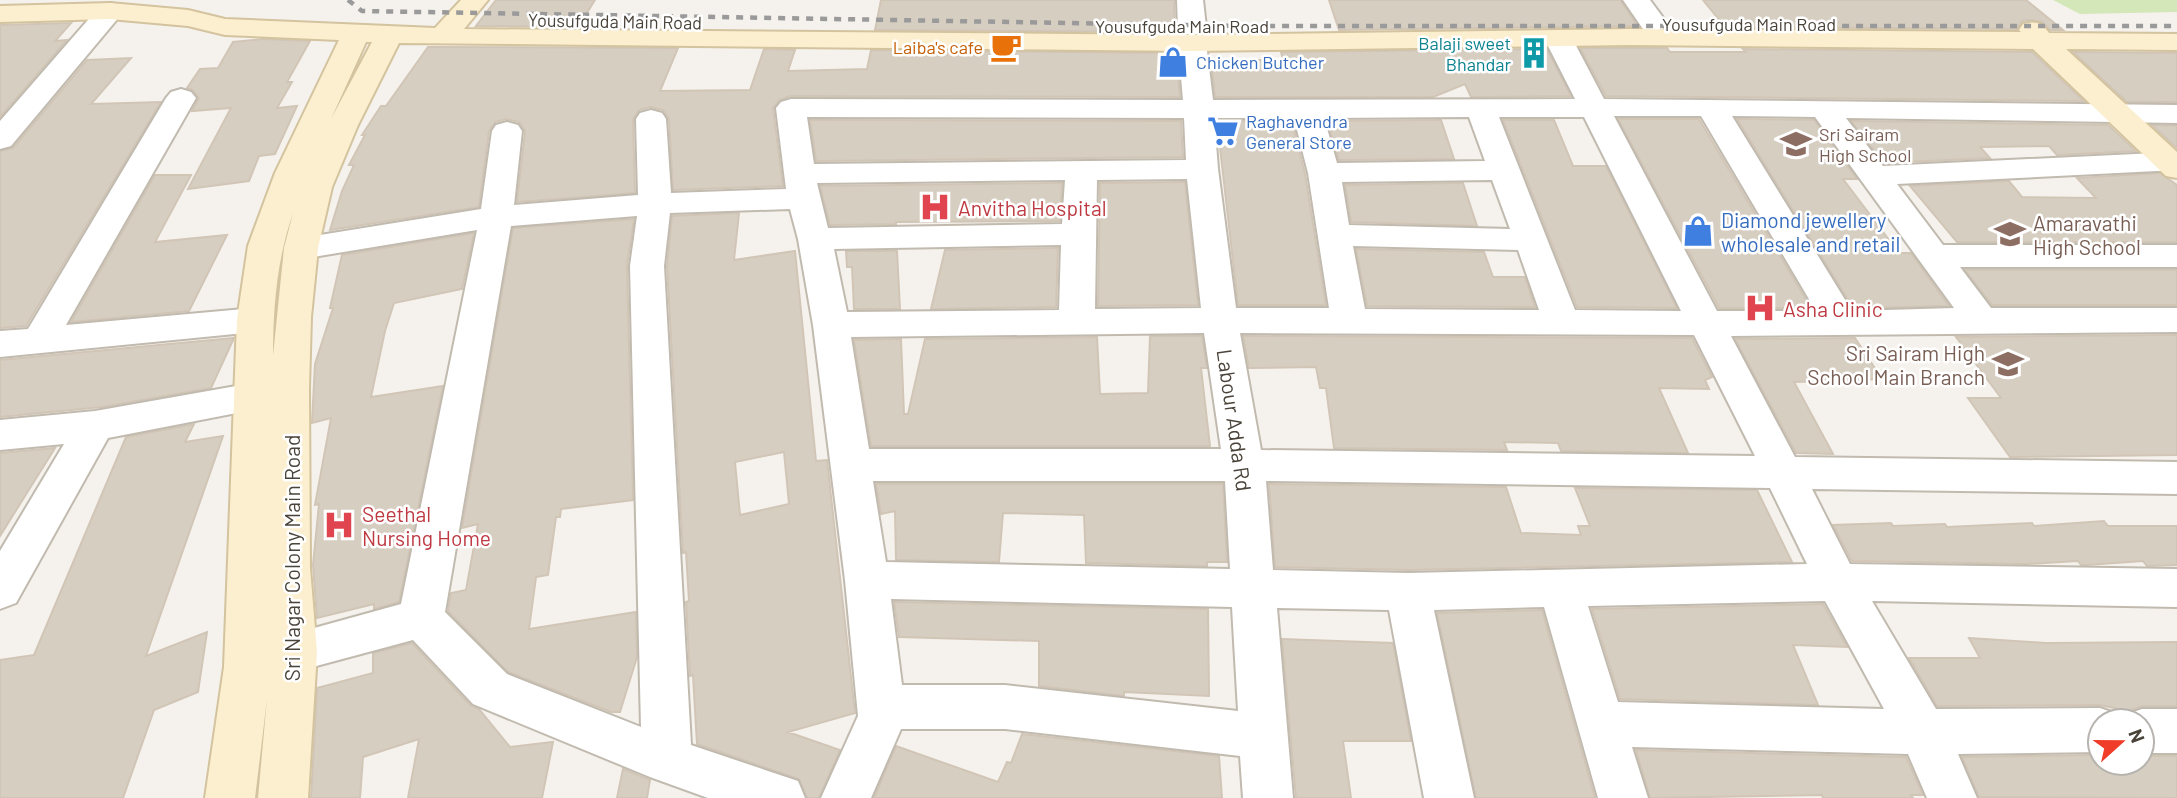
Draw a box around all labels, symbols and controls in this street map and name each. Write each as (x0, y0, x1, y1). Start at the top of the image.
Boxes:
street label: Yousufguda Main Road (528, 8, 702, 34)
street label: Yousufguda Main Road (1662, 13, 1836, 35)
street label: Yousufguda Main Road (1095, 15, 1269, 37)
cafe icon: Laiba's cafe (989, 30, 1023, 64)
place label: Balaji sweet Bhandar (1418, 32, 1511, 75)
place label: Laiba's cafe (893, 36, 983, 58)
building icon: Balaji sweet Bhandar (1517, 36, 1551, 70)
shop icon: Chicken Butcher (1156, 45, 1190, 79)
place label: Chicken Butcher (1196, 51, 1325, 73)
place label: Raghavendra General Store (1246, 110, 1352, 153)
supermarket icon: Raghavendra General Store (1206, 114, 1240, 148)
place label: Sri Sairam High School (1819, 123, 1912, 166)
school or university icon: Sri Sairam High School (1779, 127, 1813, 161)
hospital icon: Anvitha Hospital (918, 190, 952, 224)
place label: Anvitha Hospital (958, 195, 1107, 220)
place label: Diamond jewellery wholesale and retail (1721, 207, 1900, 256)
place label: Amaravathi High School (2033, 210, 2141, 259)
shop icon: Diamond jewellery wholesale and retail (1681, 214, 1715, 248)
school or university icon: Amaravathi High School (1993, 217, 2027, 251)
hospital icon: Asha Clinic (1743, 291, 1777, 325)
place label: Asha Clinic (1783, 296, 1883, 321)
place label: Sri Sairam High School Main Branch (1807, 340, 1985, 389)
street label: Labour Adda Rd (1213, 347, 1257, 493)
school or university icon: Sri Sairam High School Main Branch (1991, 347, 2025, 381)
street label: Sri Nagar Colony Main Road (279, 435, 304, 681)
place label: Seethal Nursing Home (362, 501, 491, 550)
hospital icon: Seethal Nursing Home (322, 508, 356, 542)
north arrow (2086, 707, 2156, 777)
text: N (2124, 726, 2150, 746)

